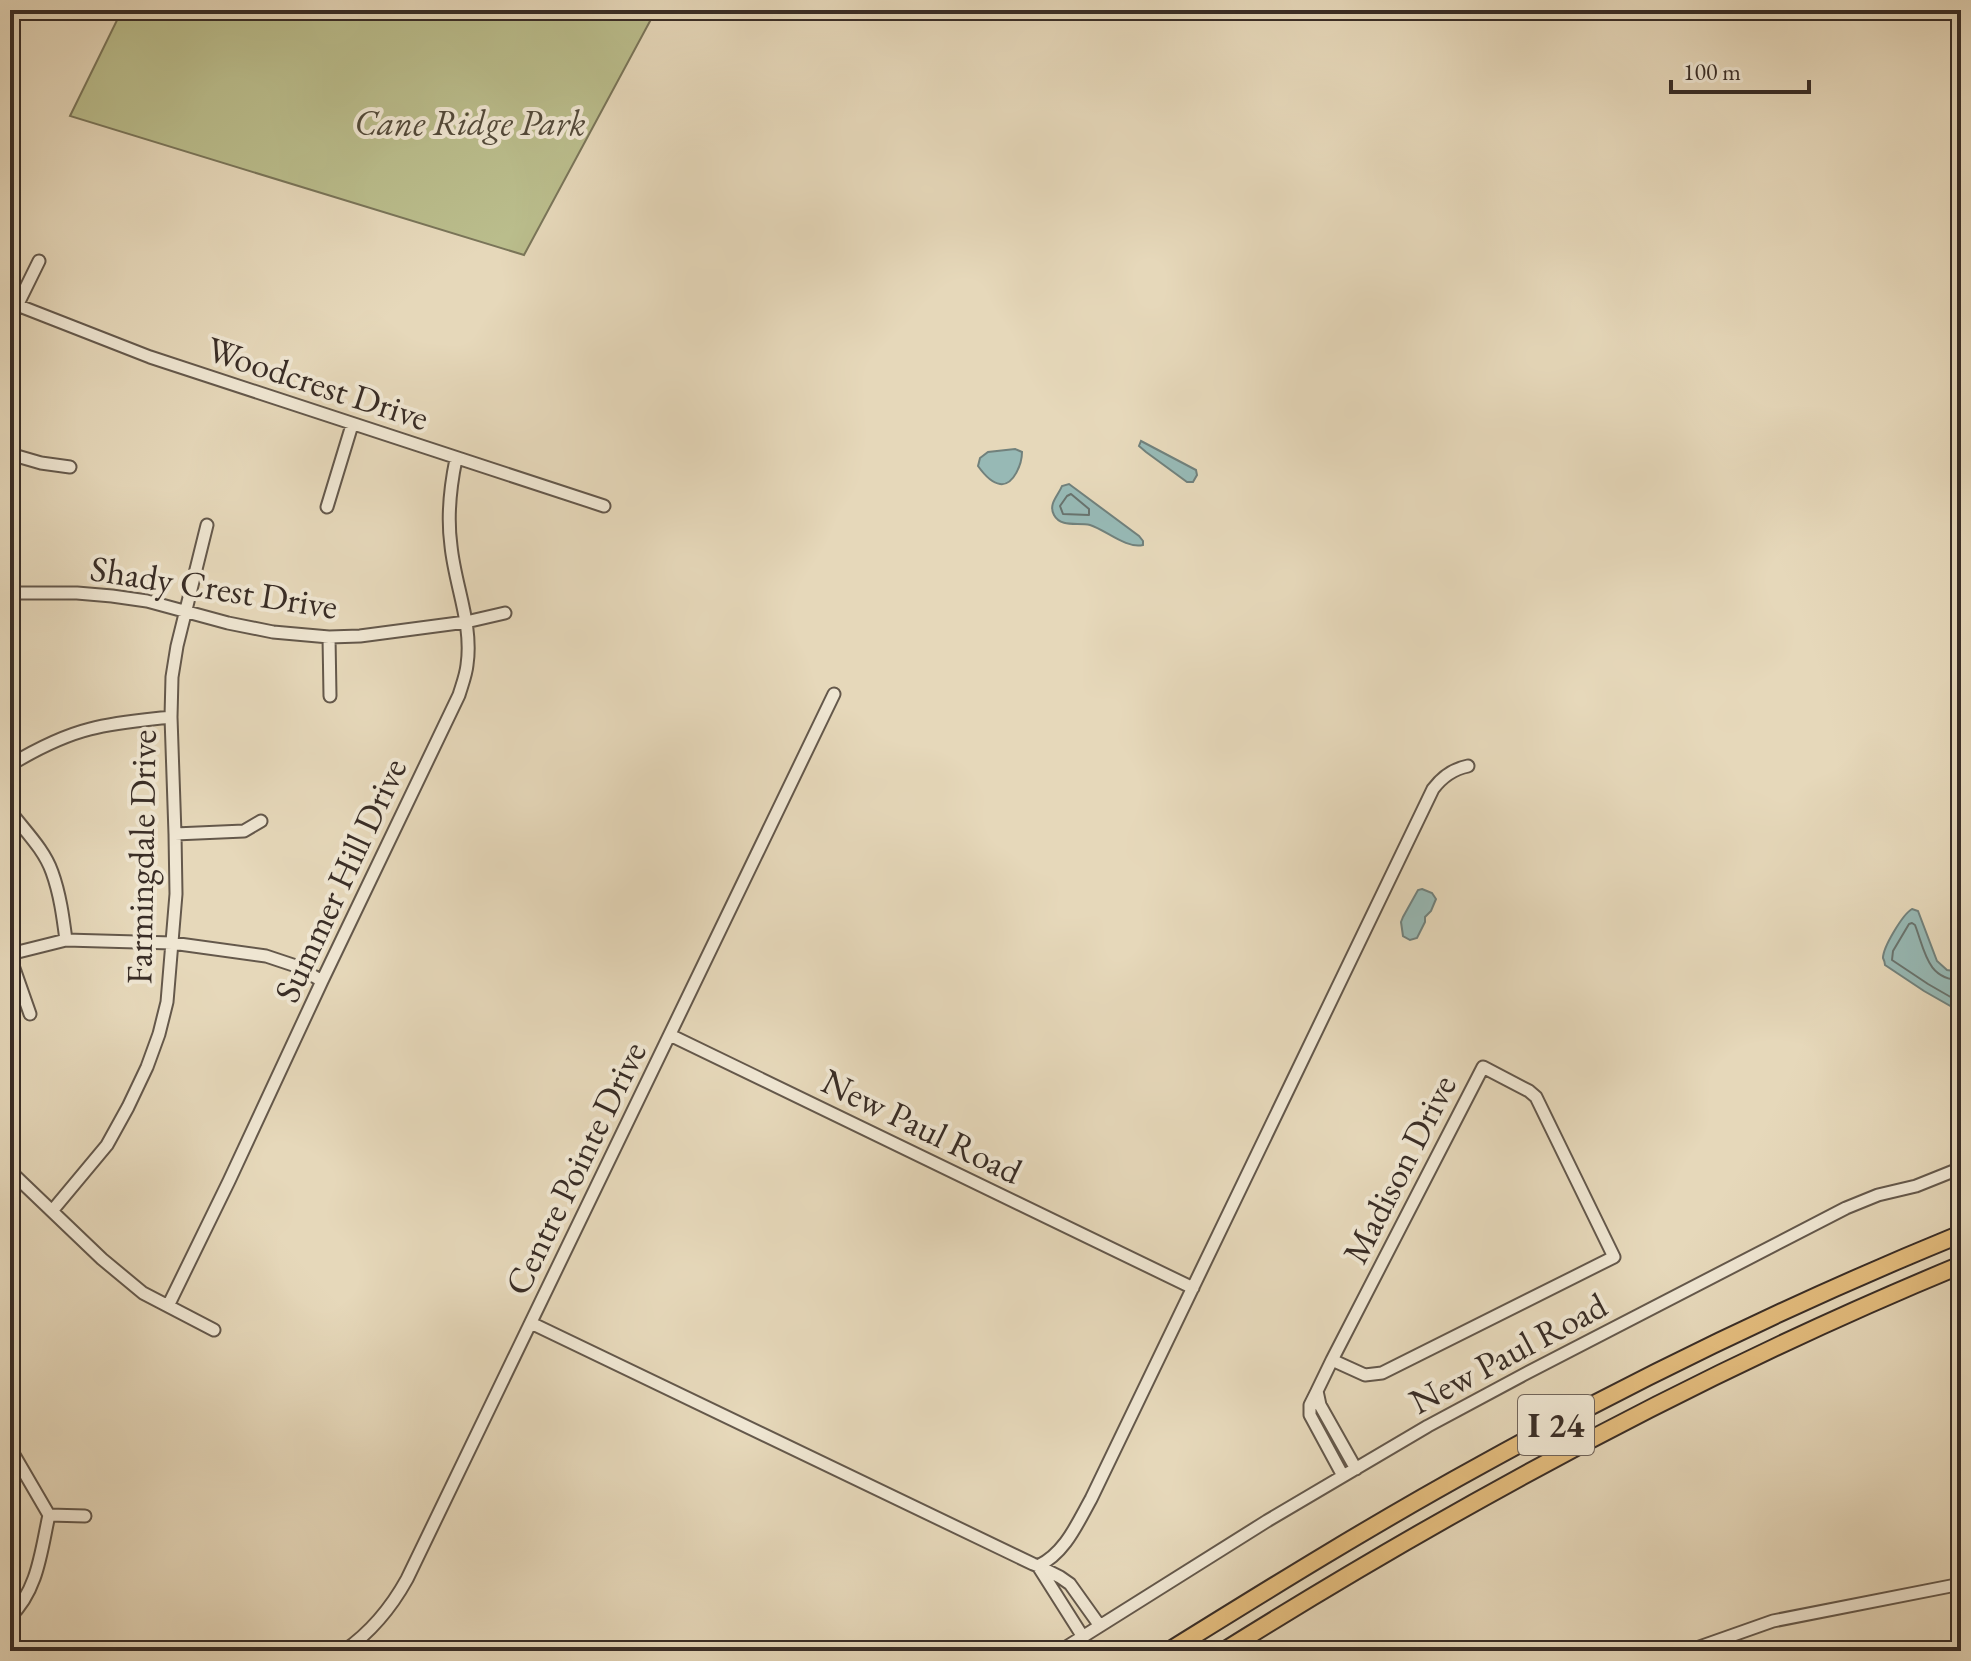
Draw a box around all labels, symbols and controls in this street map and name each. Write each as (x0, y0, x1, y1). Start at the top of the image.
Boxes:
scale bar (1671, 44, 1809, 94)
text: 100 m (1683, 56, 1741, 87)
park label: Cane Ridge Park (354, 99, 586, 146)
street label: Woodcrest Drive (201, 325, 435, 441)
street label: Shady Crest Drive (87, 544, 341, 630)
street label: Farmingdale Drive (115, 729, 167, 985)
street label: Summer Hill Drive (263, 750, 417, 1010)
street label: Centre Pointe Drive (493, 1034, 657, 1302)
street label: New Paul Road (814, 1057, 1031, 1195)
street label: Madison Drive (1331, 1067, 1467, 1271)
street label: New Paul Road (1401, 1281, 1616, 1425)
road number: I 24 (1518, 1395, 1594, 1455)

